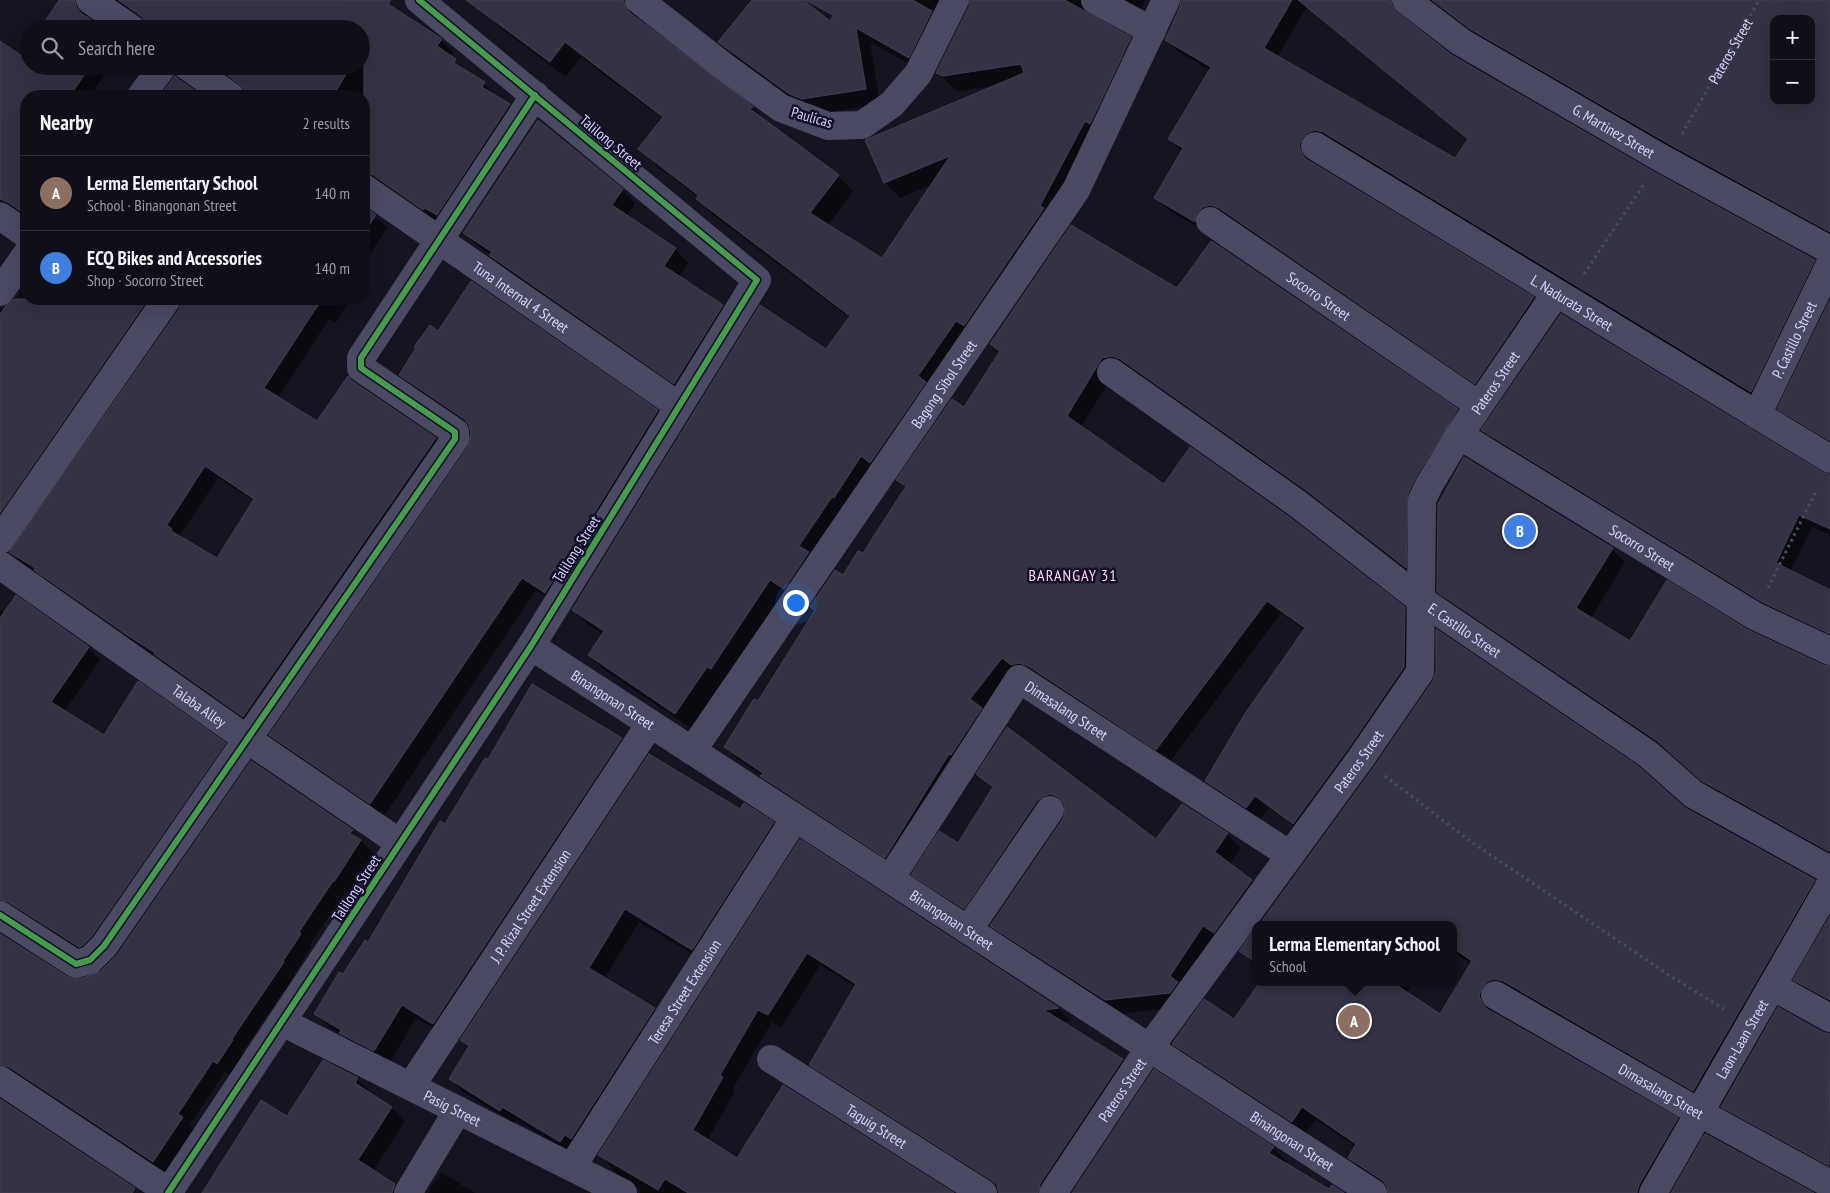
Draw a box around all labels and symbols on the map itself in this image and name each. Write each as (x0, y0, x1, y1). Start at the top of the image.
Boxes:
street label: Pateros Street (1704, 15, 1756, 87)
street label: G. Martinez Street (1569, 99, 1658, 162)
street label: Paulicas (789, 102, 835, 132)
street label: Talilong Street (576, 110, 646, 174)
street label: Tuna Internal 4 Street (469, 257, 573, 337)
street label: Socorro Street (1283, 267, 1355, 324)
street label: L. Nadurata Street (1528, 270, 1617, 335)
street label: P. Castillo Street (1767, 298, 1820, 381)
street label: Bagong Sibol Street (906, 336, 980, 432)
street label: Pateros Street (1467, 347, 1523, 418)
street label: Talilong Street (548, 512, 604, 586)
pin: B (1504, 512, 1536, 550)
street label: Socorro Street (1606, 520, 1679, 574)
district label: BARANGAY 31 (1029, 565, 1117, 585)
your location (783, 590, 809, 616)
street label: E. Castillo Street (1425, 598, 1505, 661)
street label: Binangonan Street (568, 665, 659, 734)
street label: Dimasalang Street (1022, 676, 1112, 744)
street label: Talaba Alley (169, 680, 231, 731)
street label: Pateros Street (1329, 726, 1387, 796)
street label: J. P. Rizal Street Extension (485, 845, 574, 967)
street label: Talilong Street (327, 851, 385, 925)
street label: Binangonan Street (907, 885, 997, 954)
street label: Teresa Street Extension (643, 936, 725, 1048)
street label: Laon-Laan Street (1711, 996, 1772, 1082)
pin: A (1338, 1002, 1370, 1040)
street label: Pateros Street (1094, 1054, 1150, 1125)
street label: Dimasalang Street (1616, 1059, 1707, 1123)
street label: Pasig Street (421, 1085, 484, 1130)
street label: Taguig Street (843, 1099, 911, 1152)
street label: Binangonan Street (1247, 1107, 1338, 1175)

